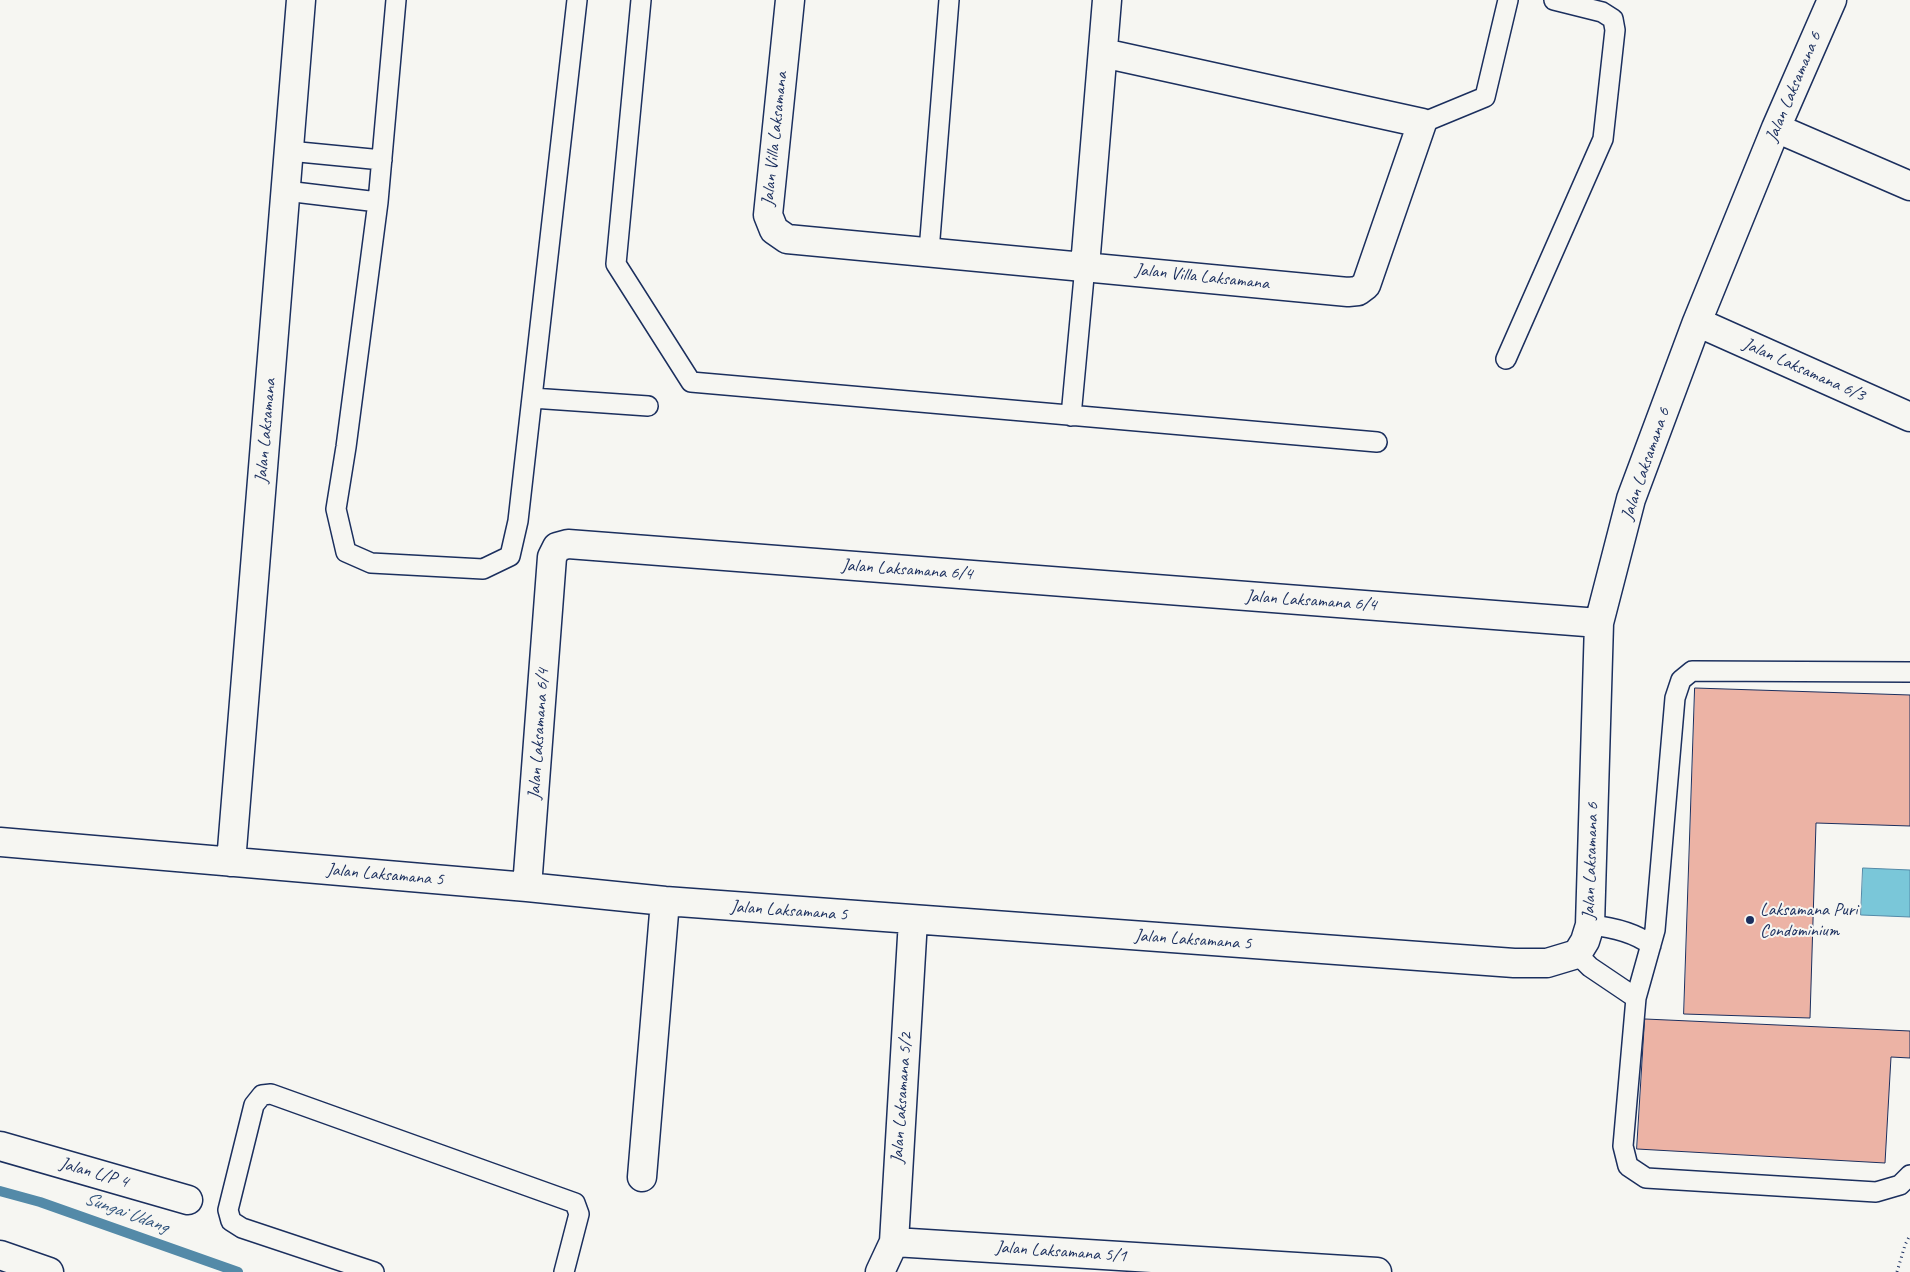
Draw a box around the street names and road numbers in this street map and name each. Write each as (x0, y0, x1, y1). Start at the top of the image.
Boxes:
street label: Jalan Laksamana 6 (1761, 29, 1827, 145)
street label: Jalan Villa Laksamana (757, 71, 793, 207)
street label: Jalan Villa Laksamana (1134, 259, 1270, 295)
street label: Jalan Laksamana 6/3 (1740, 333, 1868, 407)
street label: Jalan Laksamana (251, 378, 281, 484)
street label: Jalan Laksamana 6 (1617, 405, 1675, 523)
street label: Jalan Laksamana 6/4 (841, 555, 973, 585)
street label: Jalan Laksamana 6/4 (1245, 586, 1377, 616)
street label: Jalan Laksamana 6/4 (524, 668, 554, 800)
street label: Jalan Laksamana 6 (1578, 802, 1604, 920)
street label: Jalan Laksamana 5 (326, 859, 444, 891)
street label: Jalan Laksamana 5 (730, 896, 848, 926)
street label: Jalan Laksamana 5 (1134, 925, 1252, 955)
street label: Jalan Laksamana 5/2 (887, 1032, 917, 1164)
street label: Jalan L/P 4 (57, 1153, 131, 1193)
street label: Jalan Laksamana 5/1 (995, 1237, 1127, 1267)

